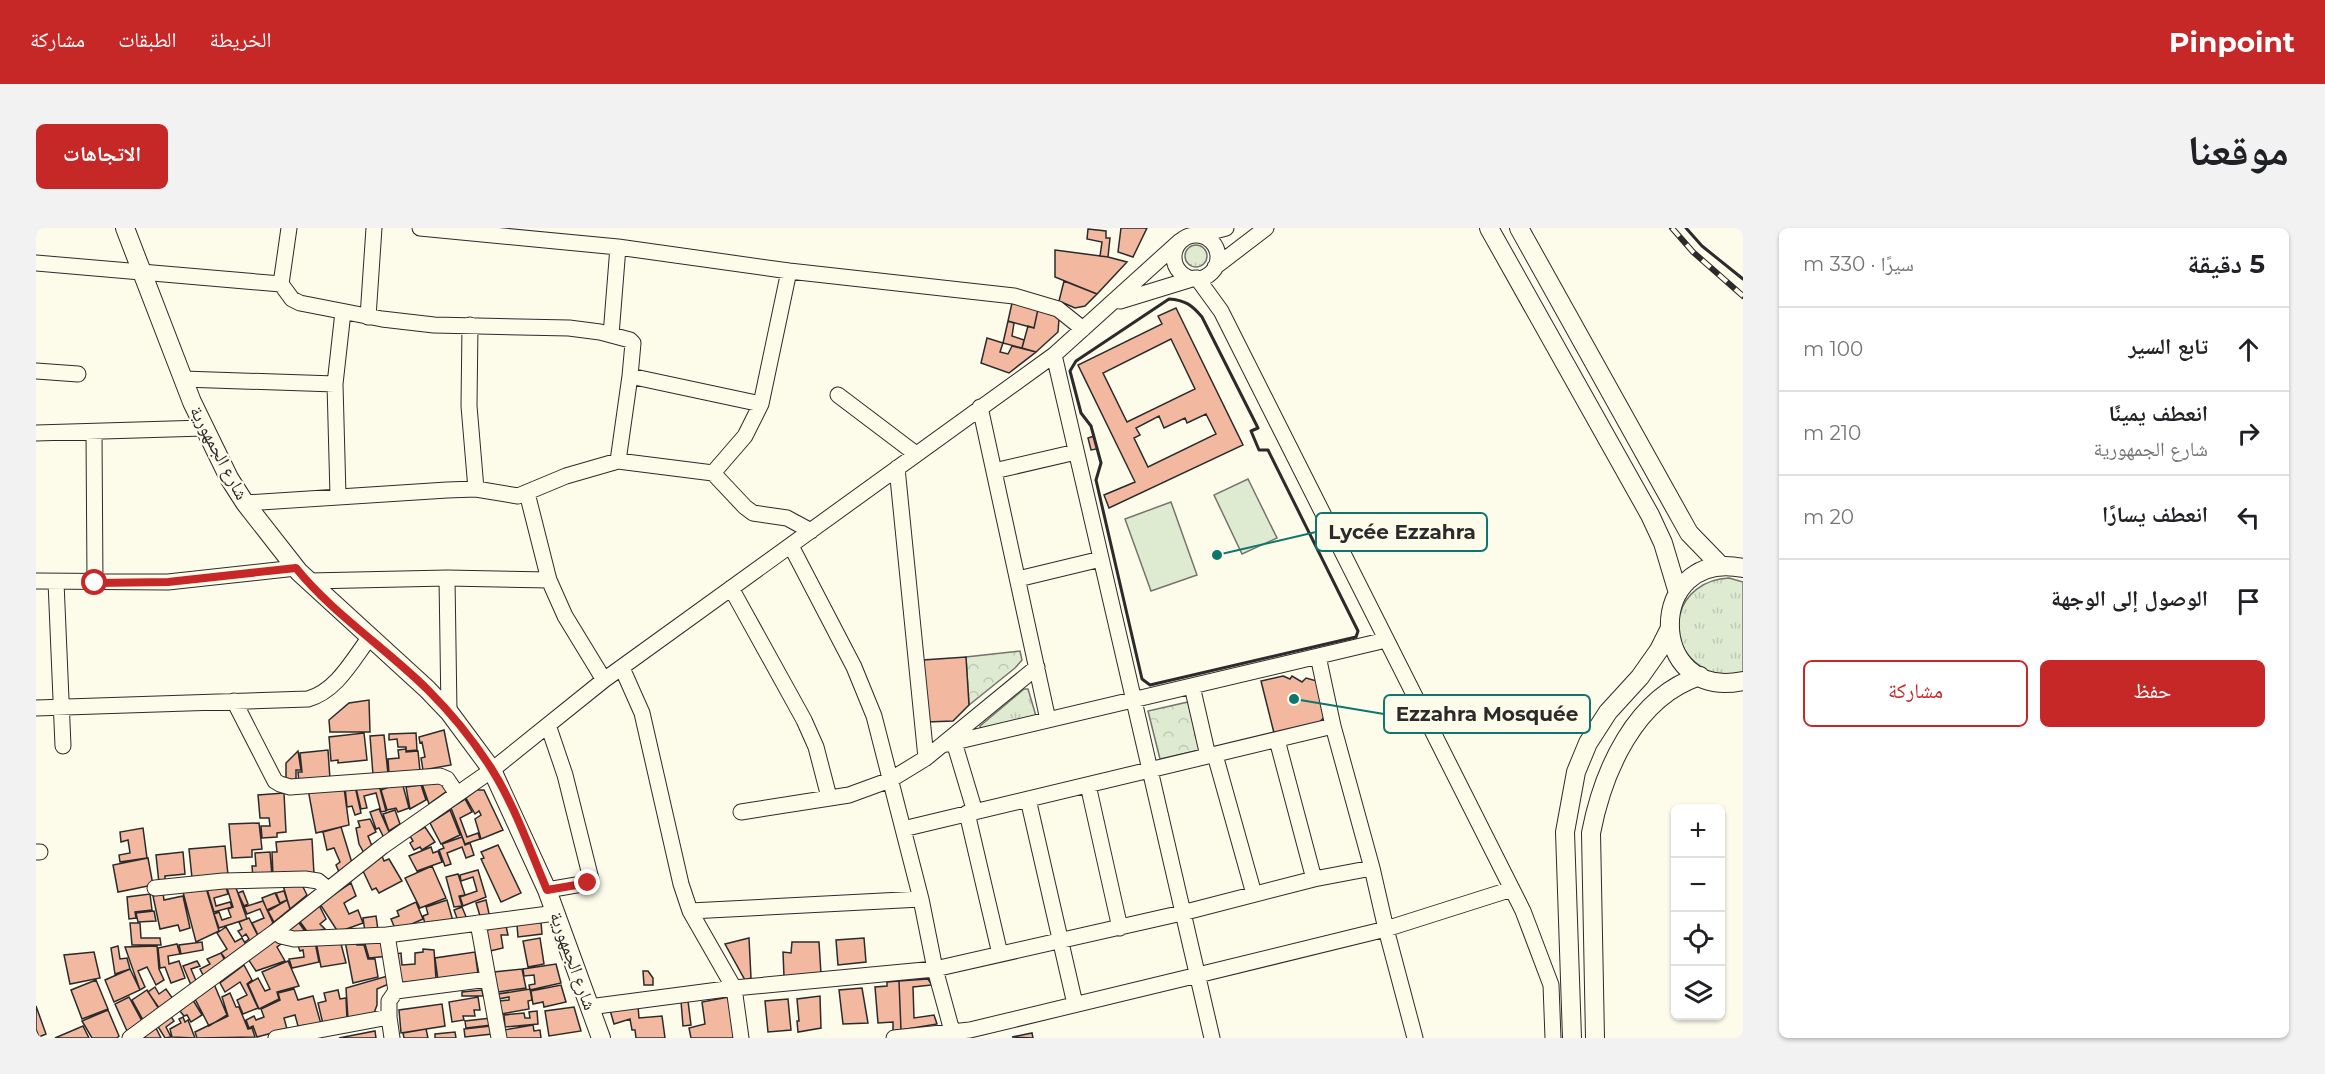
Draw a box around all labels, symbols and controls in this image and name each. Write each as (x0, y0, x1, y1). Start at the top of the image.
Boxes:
text: Pinpoint (2169, 25, 2295, 59)
text: مشاركة (30, 27, 85, 52)
text: الطبقات (118, 27, 177, 52)
text: الخريطة (210, 27, 271, 52)
button: الاتجاهات (36, 124, 168, 189)
text: موقعنا (2188, 124, 2289, 176)
text: 5 دقيقة (2188, 248, 2265, 280)
text: سيرًا · 330 m (1803, 252, 1914, 276)
text: تابع السير (2128, 333, 2208, 360)
icon: ahead (2232, 333, 2265, 366)
text: 100 m (1803, 337, 1863, 361)
text: انعطف يمينًا (2108, 400, 2208, 427)
street label: شارع الجمهورية (185, 402, 253, 504)
icon: right (2232, 417, 2265, 450)
text: 210 m (1803, 421, 1861, 445)
text: شارع الجمهورية (2094, 437, 2208, 461)
text: انعطف يسارًا (2102, 501, 2208, 528)
icon: left (2232, 501, 2265, 534)
text: 20 m (1803, 505, 1854, 529)
callout: Lycée Ezzahra (1316, 513, 1487, 551)
text: Lycée Ezzahra (1328, 520, 1476, 544)
route start (81, 569, 107, 595)
text: الوصول إلى الوجهة (2051, 585, 2208, 612)
icon: arrive (2232, 585, 2265, 618)
button: مشاركة (1803, 660, 2028, 727)
button: حفظ (2040, 660, 2265, 727)
callout: Ezzahra Mosquée (1384, 695, 1590, 733)
text: Ezzahra Mosquée (1396, 702, 1578, 726)
map controls (1671, 804, 1725, 1020)
button: + (1671, 804, 1725, 858)
button: − (1671, 858, 1725, 912)
route end (574, 869, 600, 895)
street label: شارع الجمهورية (545, 909, 601, 1013)
button: locate (1671, 912, 1725, 966)
button: layers (1671, 966, 1725, 1020)

